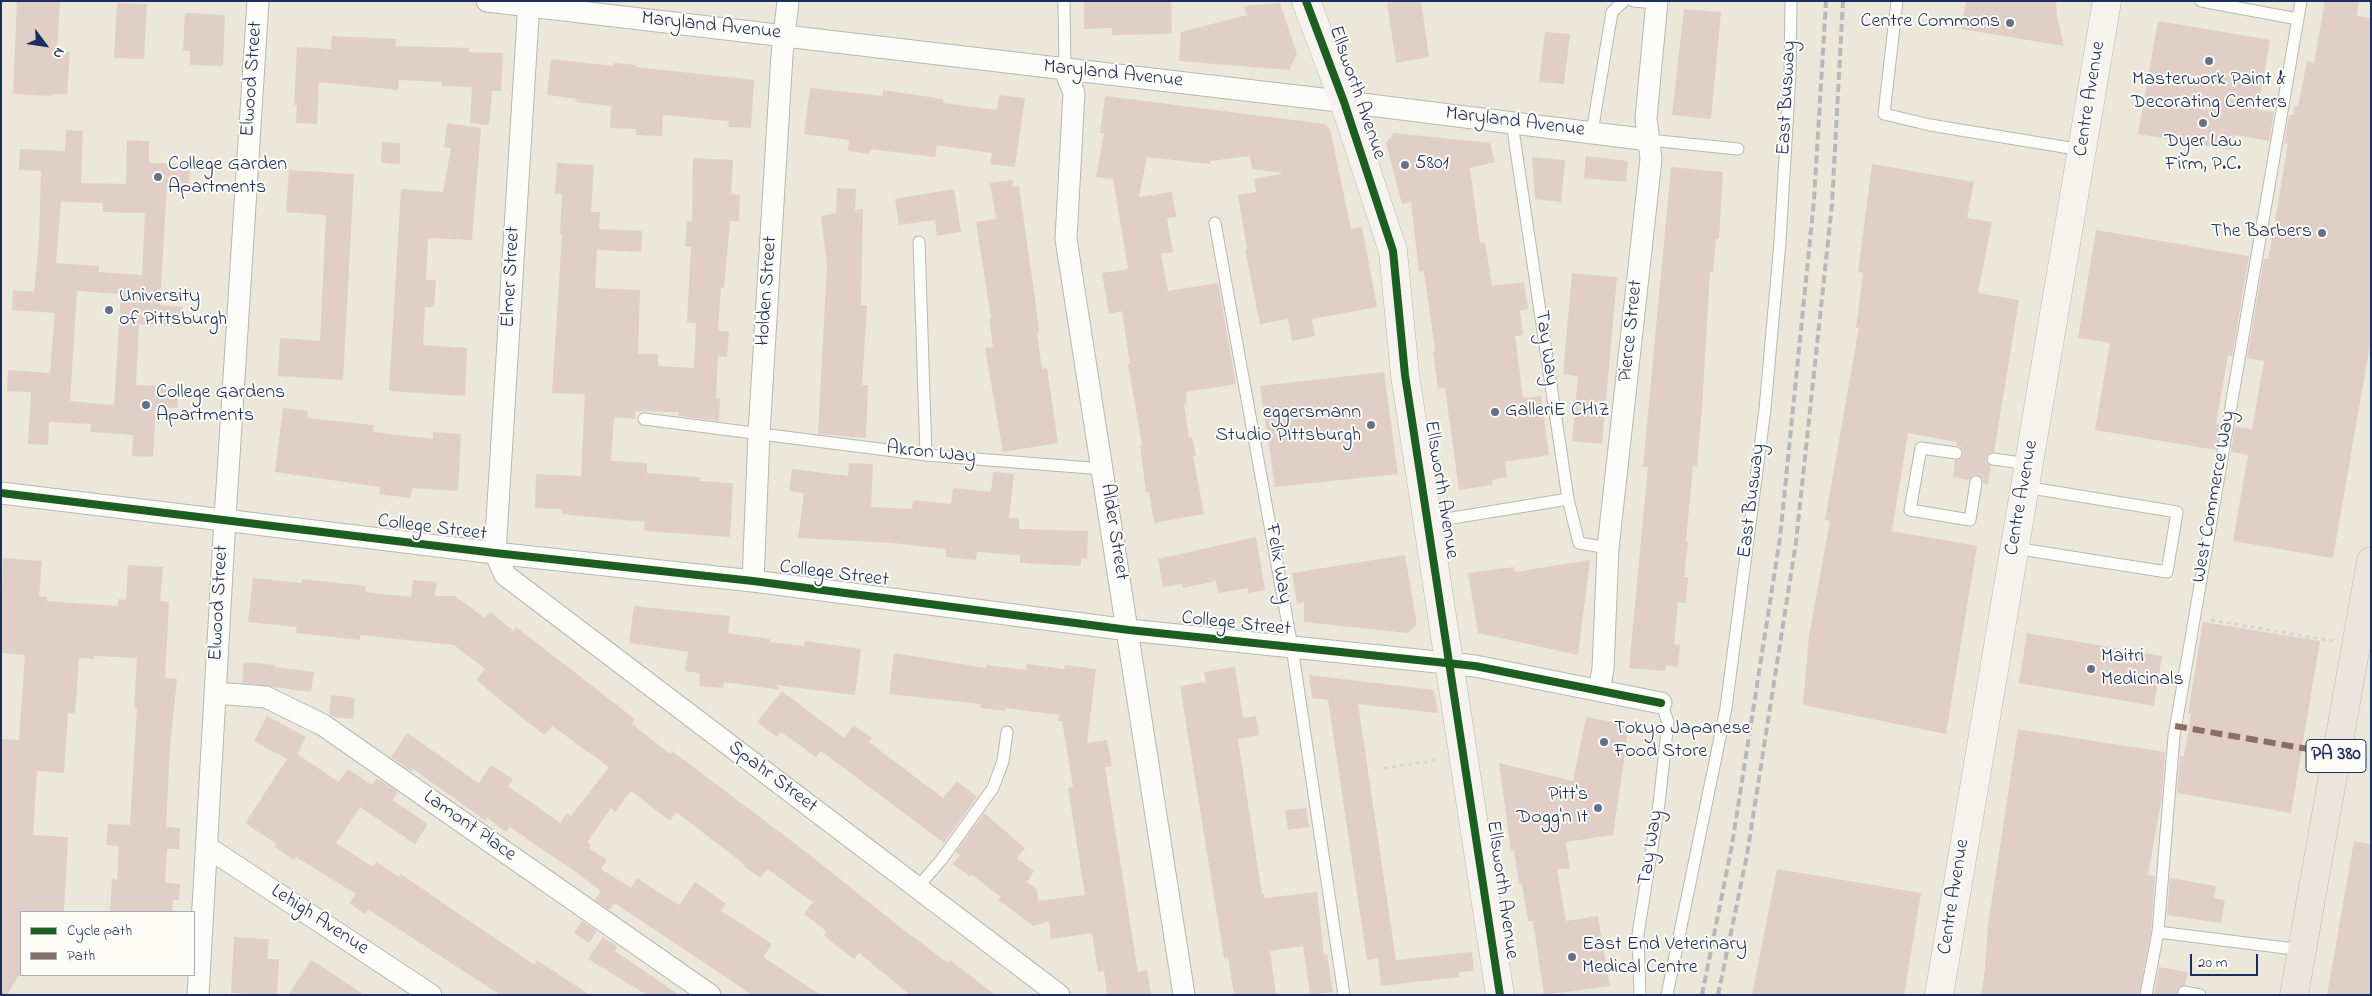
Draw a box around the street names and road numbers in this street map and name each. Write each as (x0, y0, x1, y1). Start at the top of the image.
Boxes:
street label: Maryland Avenue (640, 8, 782, 46)
street label: Elwood Street (237, 20, 269, 138)
street label: Ellsworth Avenue (1322, 23, 1390, 163)
street label: East Busway (1773, 40, 1803, 156)
street label: Centre Avenue (2070, 40, 2112, 158)
street label: Maryland Avenue (1042, 56, 1184, 94)
street label: Maryland Avenue (1444, 103, 1586, 143)
street label: Elmer Street (497, 226, 527, 328)
street label: Holden Street (752, 235, 784, 347)
street label: Pierce Street (1615, 279, 1649, 383)
street label: Tay Way (1528, 309, 1562, 387)
street label: West Commerce Way (2188, 409, 2242, 585)
street label: Ellsworth Avenue (1417, 419, 1463, 561)
street label: Akron Way (885, 437, 977, 471)
street label: Centre Avenue (2001, 439, 2045, 557)
street label: East Busway (1734, 443, 1772, 559)
street label: Alder Street (1094, 482, 1132, 582)
street label: College Street (376, 510, 488, 548)
street label: Felix Way (1258, 522, 1296, 606)
street label: Elwood Street (205, 545, 235, 661)
street label: College Street (778, 556, 890, 594)
street label: College Street (1180, 607, 1292, 643)
street label: Spahr Street (723, 737, 821, 819)
road number: PA 380 (2306, 739, 2366, 772)
street label: Lamont Place (418, 786, 520, 868)
street label: Tay Way (1634, 809, 1670, 887)
street label: Ellsworth Avenue (1479, 819, 1523, 961)
street label: Centre Avenue (1934, 838, 1976, 956)
street label: Lehigh Avenue (266, 880, 372, 962)

